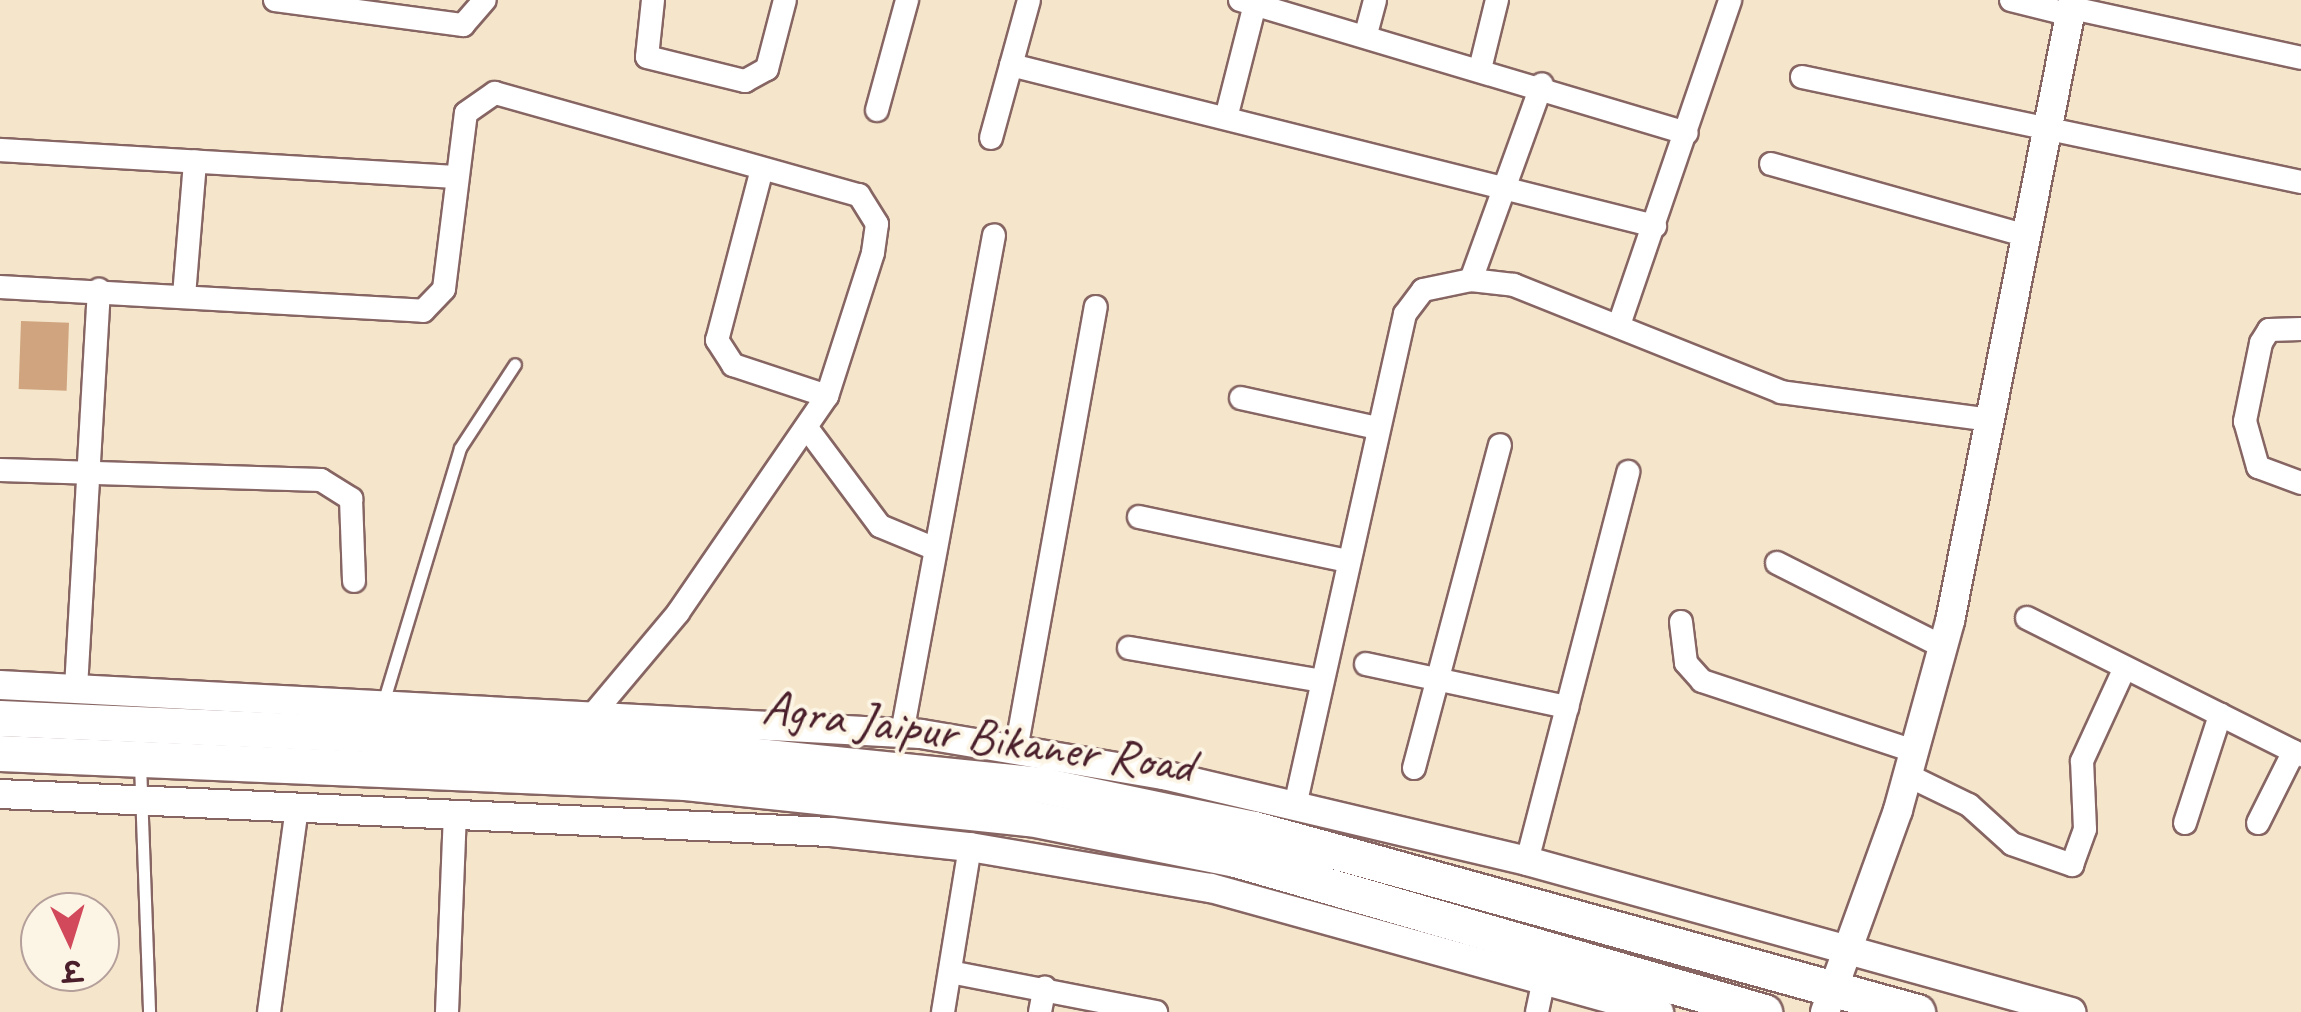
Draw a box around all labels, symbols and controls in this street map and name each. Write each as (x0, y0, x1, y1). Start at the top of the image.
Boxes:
street label: Agra Jaipur Bikaner Road (758, 676, 1198, 796)
north arrow (20, 892, 120, 992)
text: उ (61, 952, 83, 989)

